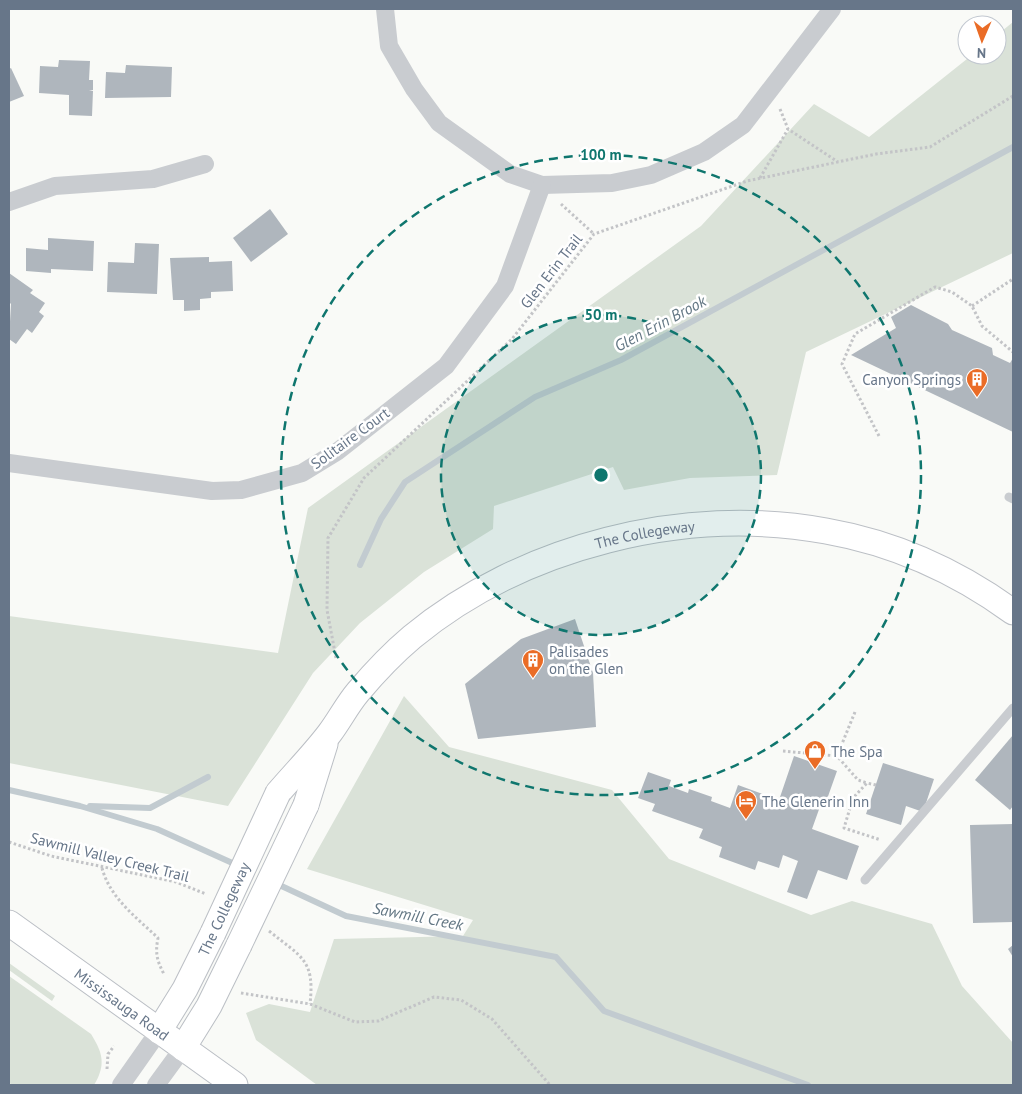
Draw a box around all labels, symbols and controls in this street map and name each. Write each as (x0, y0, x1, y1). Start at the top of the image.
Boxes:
north arrow (957, 15, 1007, 65)
text: N (977, 44, 986, 62)
text: 100 m (580, 145, 622, 164)
street label: Glen Erin Trail (516, 229, 587, 312)
water label: Glen Erin Brook (611, 290, 710, 356)
text: 50 m (585, 305, 617, 324)
building icon: Canyon Springs (965, 367, 989, 398)
place label: Canyon Springs (862, 370, 961, 389)
street label: Solitaire Court (307, 403, 393, 473)
centre of rings (592, 466, 610, 484)
street label: The Collegeway (593, 516, 696, 553)
place label: Palisades on the Glen (549, 642, 624, 678)
building icon: Palisades on the Glen (521, 648, 545, 679)
shop icon: The Spa (803, 739, 827, 770)
place label: The Spa (831, 742, 883, 761)
hotel icon: The Glenerin Inn (734, 789, 758, 820)
place label: The Glenerin Inn (762, 792, 869, 811)
street label: Sawmill Valley Creek Trail (29, 828, 192, 886)
street label: The Collegeway (194, 859, 254, 959)
water label: Sawmill Creek (371, 897, 466, 935)
street label: Mississauga Road (71, 964, 173, 1044)

